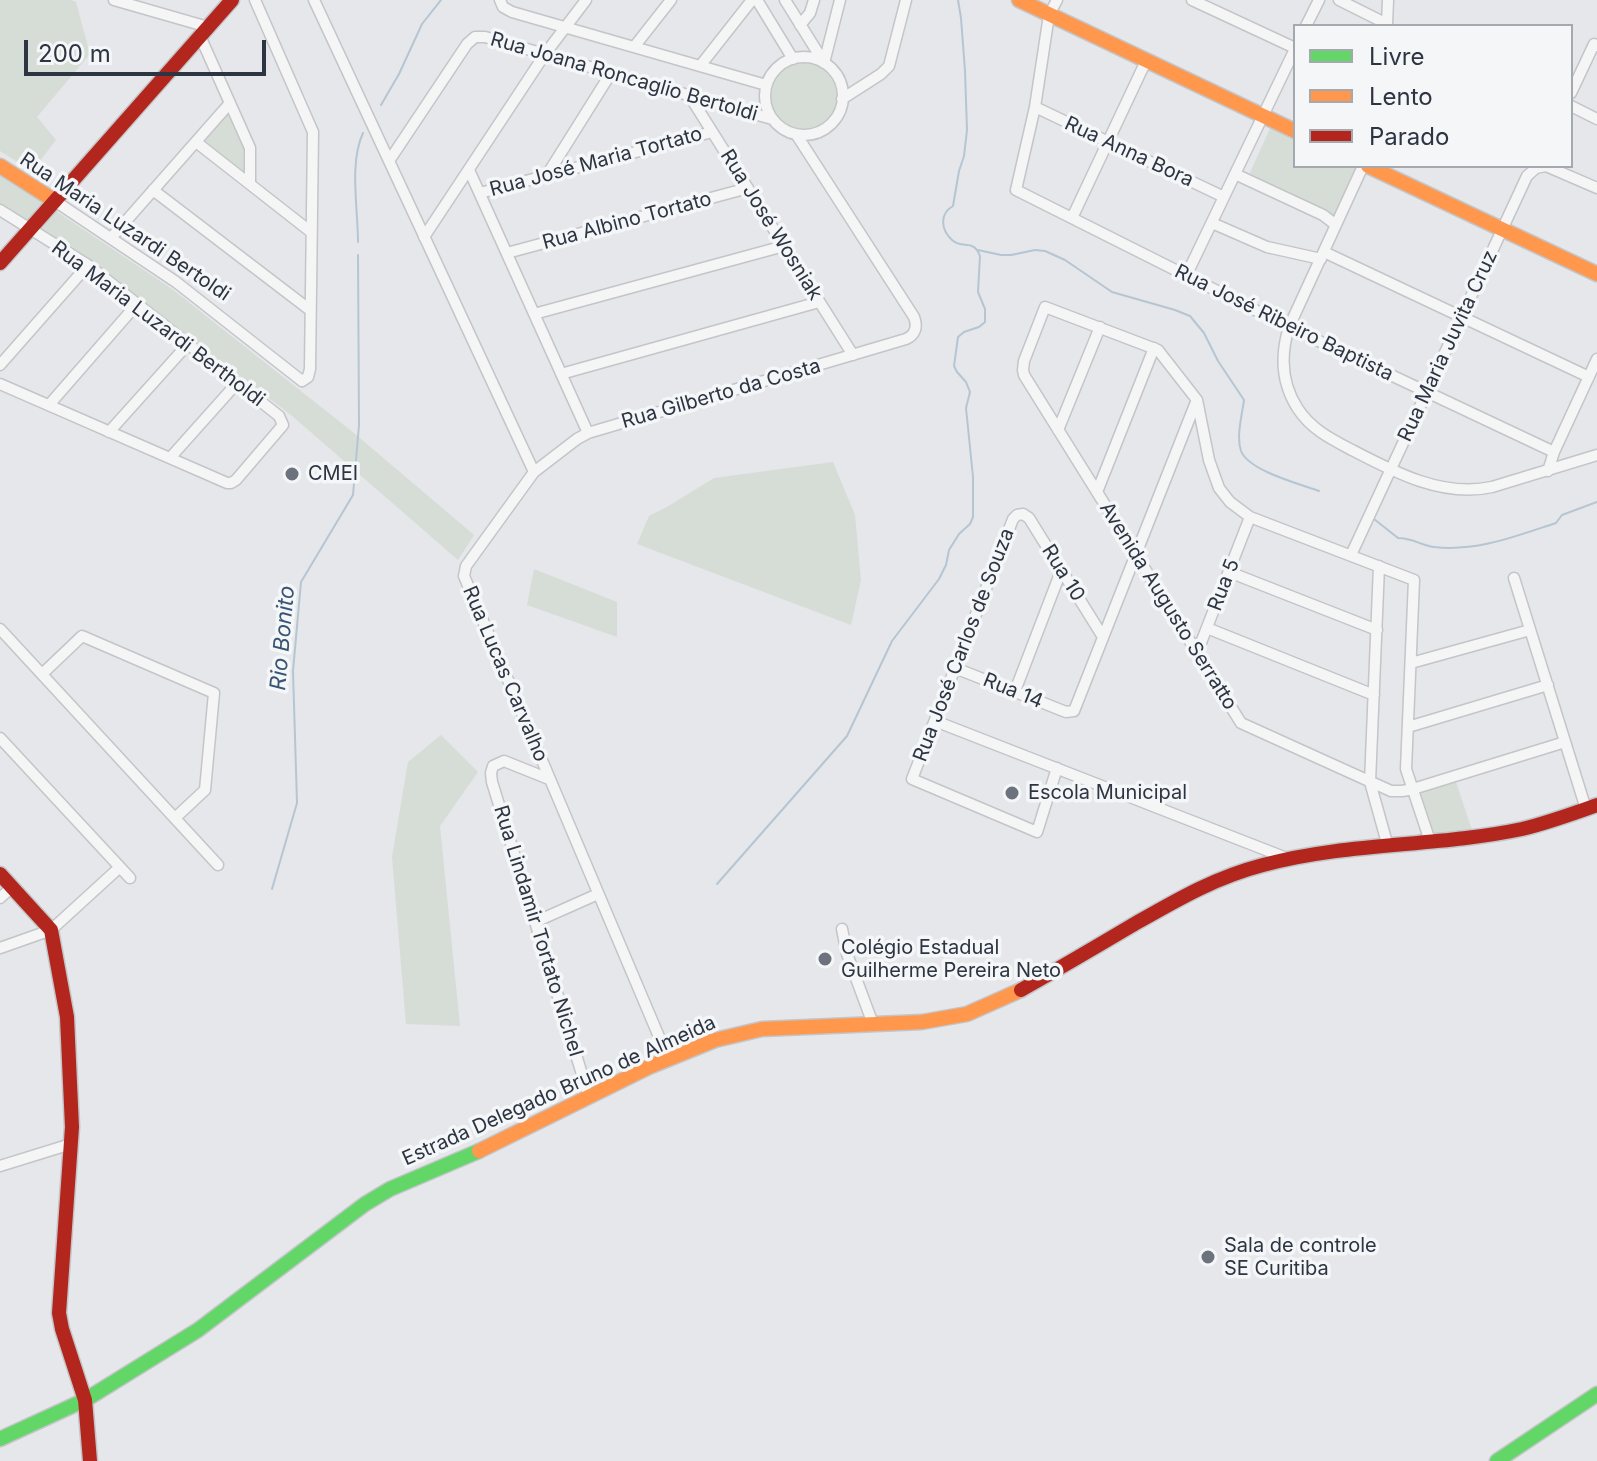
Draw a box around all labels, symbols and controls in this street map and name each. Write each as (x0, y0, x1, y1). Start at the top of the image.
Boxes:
scale bar (28, 24, 270, 74)
legend (1293, 24, 1573, 168)
street label: Rua Joana Roncaglio Bertoldi (488, 27, 760, 127)
text: 200 m (38, 39, 111, 68)
text: Livre (1369, 42, 1425, 71)
text: Lento (1369, 82, 1433, 111)
street label: Rua Anna Bora (1061, 112, 1197, 192)
street label: Rua José Maria Tortato (487, 122, 705, 202)
text: Parado (1369, 122, 1449, 151)
street label: Rua José Wosniak (715, 145, 827, 305)
street label: Rua Maria Luzardi Bertoldi (15, 148, 235, 306)
street label: Rua Albino Tortato (540, 187, 714, 255)
street label: Rua Maria Luzardi Bertholdi (47, 236, 269, 412)
street label: Rua Maria Juvita Cruz (1393, 247, 1503, 445)
street label: Rua José Ribeiro Baptista (1171, 260, 1397, 386)
street label: Rua Gilberto da Costa (619, 354, 823, 434)
place label: CMEI (308, 462, 358, 486)
marker: CMEI (283, 465, 301, 483)
street label: Avenida Augusto Serratto (1094, 498, 1242, 714)
street label: Rua José Carlos de Souza (908, 525, 1020, 765)
street label: Rua 10 (1036, 540, 1090, 606)
street label: Rua 5 (1203, 556, 1245, 614)
street label: Rua Lucas Carvalho (457, 583, 553, 765)
water label: Rio Bonito (265, 585, 301, 691)
street label: Rua 14 (979, 668, 1047, 714)
place label: Escola Municipal (1028, 781, 1187, 805)
marker: Escola Municipal (1003, 784, 1021, 802)
street label: Rua Lindamir Tortato Nichel (488, 803, 588, 1059)
place label: Colégio Estadual Guilherme Pereira Neto (841, 936, 1061, 983)
marker: Colégio Estadual Guilherme Pereira Neto (816, 950, 834, 968)
street label: Estrada Delegado Bruno de Almeida (399, 1011, 719, 1171)
place label: Sala de controle SE Curitiba (1224, 1234, 1377, 1281)
marker: Sala de controle SE Curitiba (1199, 1248, 1217, 1266)

